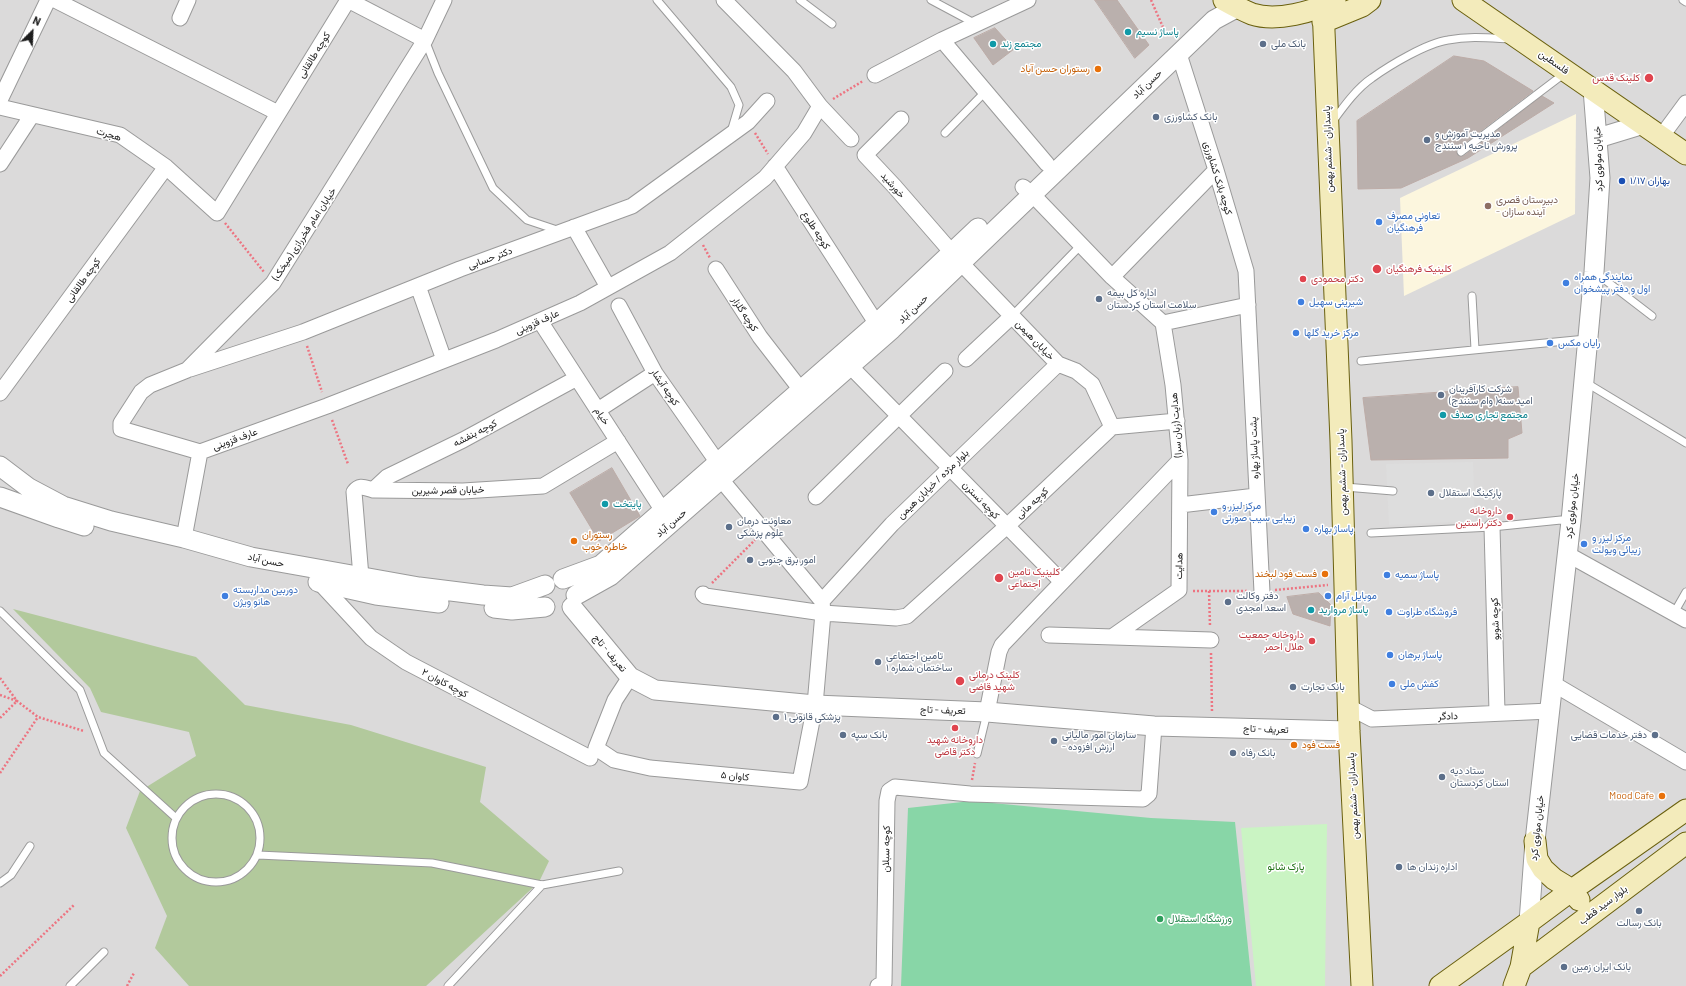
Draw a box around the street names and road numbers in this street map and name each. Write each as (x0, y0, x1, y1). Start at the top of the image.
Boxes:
street label: کوچه طالقانی (295, 30, 333, 80)
street label: فلسطین (1537, 47, 1571, 77)
street label: حسن آباد (1130, 67, 1164, 101)
street label: پاسداران - ششم بهمن (1320, 106, 1336, 192)
street label: هجرت (95, 125, 123, 143)
street label: خیابان مولوی کرد (1591, 126, 1605, 192)
street label: کوچه بانک کشاورزی (1201, 140, 1235, 216)
street label: خورشید (878, 170, 908, 200)
street label: خیابان امام فخررازی (میخک) (269, 185, 339, 283)
street label: کوچه طلوع (799, 209, 833, 251)
street label: دکتر حسابی (466, 244, 514, 272)
street label: کوچه طالقانی (63, 256, 103, 304)
street label: حسن آباد (896, 292, 930, 326)
street label: کوچه گلزار (729, 294, 761, 334)
street label: عارف قزوینی (513, 307, 561, 337)
street label: خیابان هیمن (1013, 318, 1057, 362)
street label: کوچه آبشار (648, 366, 682, 408)
street label: هدایت (زبان سرا) (1168, 392, 1184, 458)
street label: خیام (592, 405, 612, 427)
street label: کوچه بنفشه (451, 417, 499, 449)
street label: پشت پاساژ بهاره (1247, 417, 1261, 479)
street label: عارف قزوینی (211, 425, 259, 453)
street label: پاسداران - ششم بهمن (1334, 429, 1350, 515)
street label: بلوار مژده / خیابان هیمن (895, 447, 971, 521)
street label: خیابان مولوی کرد (1563, 473, 1581, 539)
street label: کوچه نسترن (960, 479, 1002, 521)
street label: خیابان قصر شیرین (412, 483, 484, 497)
street label: کوچه مانی (1013, 485, 1051, 521)
street label: حسن آباد (653, 506, 689, 540)
street label: حسن آباد (247, 550, 285, 570)
street label: هدایت (1173, 552, 1185, 580)
street label: کوچه شوبو (1488, 598, 1502, 640)
street label: تعریف - تاج (591, 632, 629, 674)
street label: کوچه کاوان ۲ (420, 666, 470, 700)
street label: تعریف - تاج (920, 703, 966, 717)
street label: دادگر (1438, 710, 1458, 722)
street label: تعریف - تاج (1243, 722, 1289, 736)
street label: پاسداران - ششم بهمن (1345, 752, 1361, 840)
street label: کاوان ۵ (720, 769, 750, 783)
street label: خیابان مولوی کرد (1528, 795, 1546, 861)
street label: کوچه سبلان (880, 825, 892, 873)
street label: بلوار سید قطب (1576, 883, 1630, 927)

